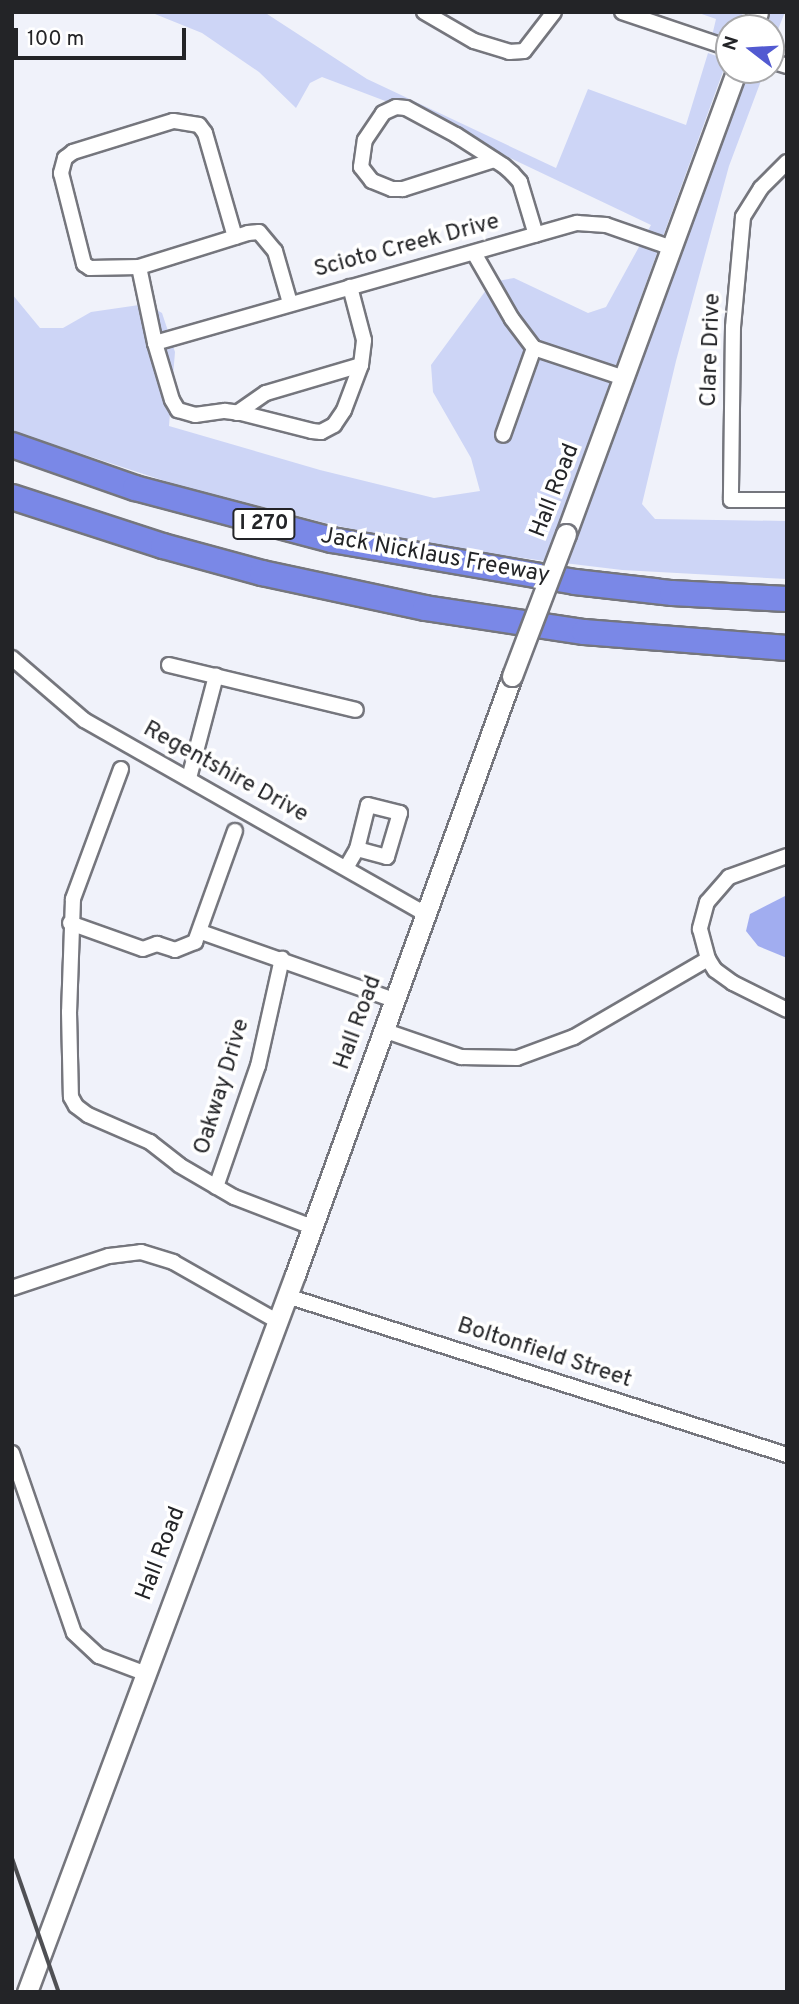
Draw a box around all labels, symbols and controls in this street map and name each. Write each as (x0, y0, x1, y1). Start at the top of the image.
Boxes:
scale bar (18, 14, 189, 58)
north arrow (715, 14, 785, 84)
text: 100 m (27, 26, 84, 53)
text: N (718, 33, 745, 53)
street label: Scioto Creek Drive (311, 209, 503, 285)
street label: Clare Drive (696, 293, 728, 407)
street label: Hall Road (526, 440, 586, 542)
road number: I 270 (231, 506, 297, 542)
street label: Jack Nicklaus Freeway (318, 523, 552, 591)
street label: Regentshire Drive (138, 716, 312, 830)
street label: Hall Road (329, 972, 389, 1074)
street label: Oakway Drive (189, 1016, 257, 1158)
street label: Boltonfield Street (453, 1313, 635, 1395)
street label: Hall Road (132, 1503, 192, 1605)

